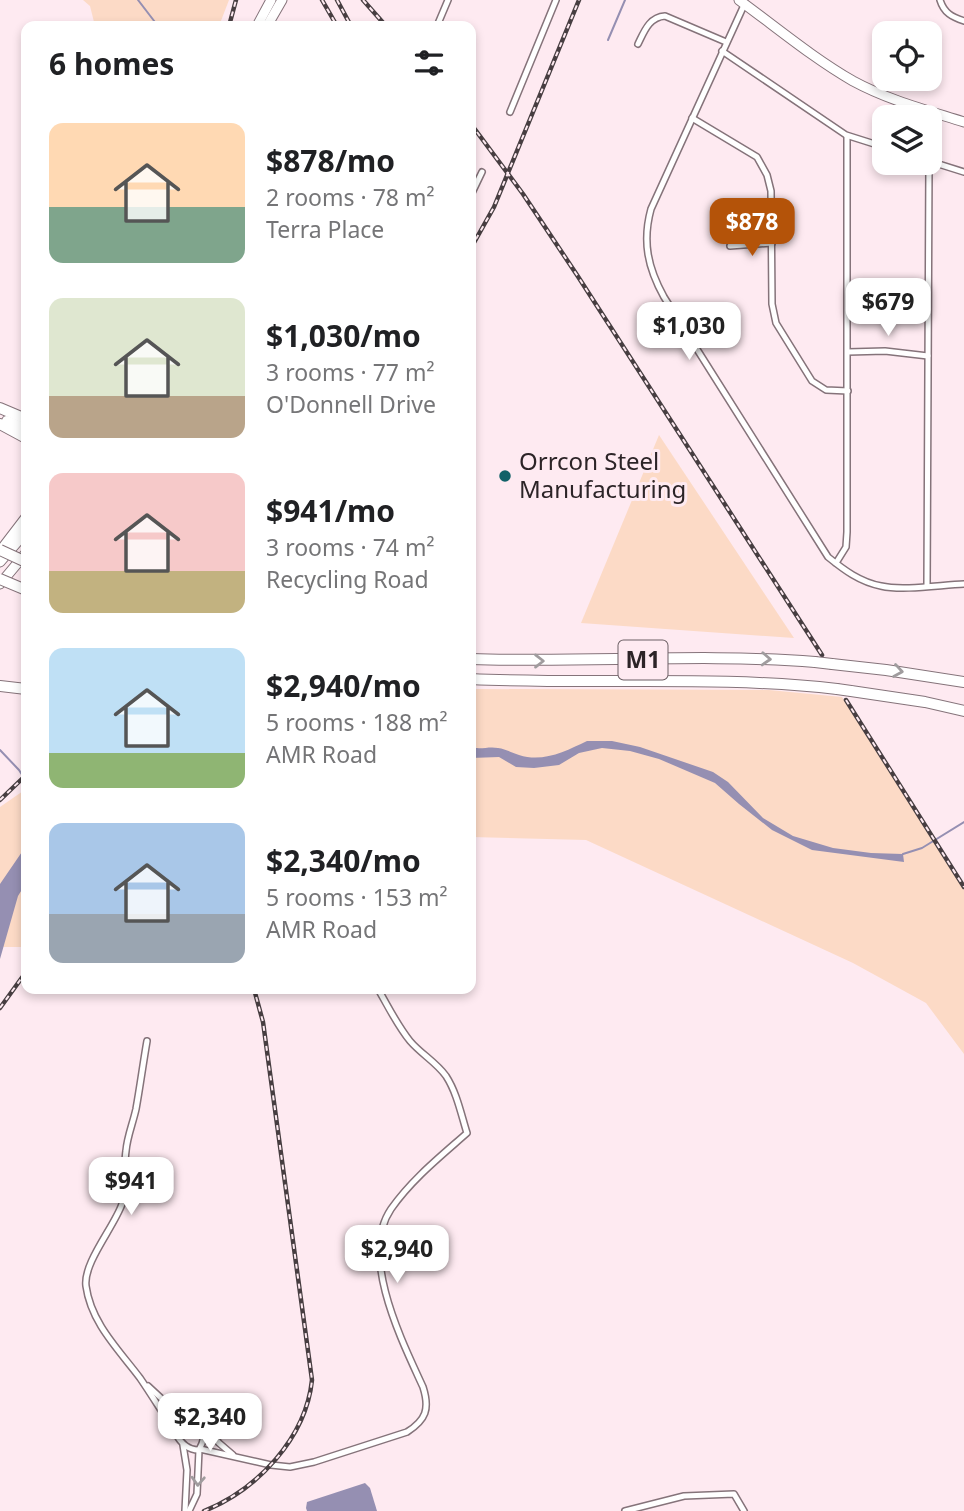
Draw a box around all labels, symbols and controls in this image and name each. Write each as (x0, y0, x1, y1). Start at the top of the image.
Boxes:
map controls (872, 21, 942, 175)
button: locate (872, 21, 942, 91)
text: 6 homes (49, 43, 174, 84)
icon: filters (410, 44, 448, 82)
button: layers (872, 105, 942, 175)
text: $878/mo (266, 140, 395, 181)
icon: home (105, 151, 189, 235)
text: 2 rooms · 78 m² (266, 181, 435, 213)
pin: $878 (711, 198, 793, 258)
text: $878 (726, 205, 778, 237)
text: Terra Place (266, 213, 384, 245)
pin: $679 (847, 278, 929, 338)
text: $679 (862, 285, 914, 317)
pin: $1,030 (632, 302, 746, 362)
text: $1,030 (653, 309, 725, 341)
text: $1,030/mo (266, 315, 421, 356)
icon: home (105, 326, 189, 410)
text: 3 rooms · 77 m² (266, 356, 435, 388)
text: O'Donnell Drive (266, 388, 436, 420)
place label: Orrcon Steel Manufacturing (519, 444, 686, 505)
marker: Orrcon Steel Manufacturing (497, 468, 513, 484)
text: $941/mo (266, 490, 395, 531)
icon: home (105, 501, 189, 585)
text: 3 rooms · 74 m² (266, 531, 435, 563)
text: Recycling Road (266, 563, 429, 595)
road number: M1 (618, 640, 668, 680)
one-way arrow (761, 652, 772, 667)
one-way arrow (534, 653, 545, 669)
one-way arrow (892, 664, 904, 679)
text: $2,940/mo (266, 665, 421, 706)
icon: home (105, 676, 189, 760)
text: 5 rooms · 188 m² (266, 706, 448, 738)
text: AMR Road (266, 738, 377, 770)
text: $2,340/mo (266, 840, 421, 881)
icon: home (105, 851, 189, 935)
text: 5 rooms · 153 m² (266, 881, 448, 913)
text: AMR Road (266, 913, 377, 945)
pin: $941 (90, 1158, 172, 1217)
text: $941 (105, 1164, 157, 1196)
pin: $2,940 (340, 1226, 454, 1285)
text: $2,940 (361, 1232, 433, 1264)
pin: $2,340 (153, 1394, 267, 1453)
text: $2,340 (174, 1400, 246, 1432)
one-way arrow (190, 1476, 205, 1487)

